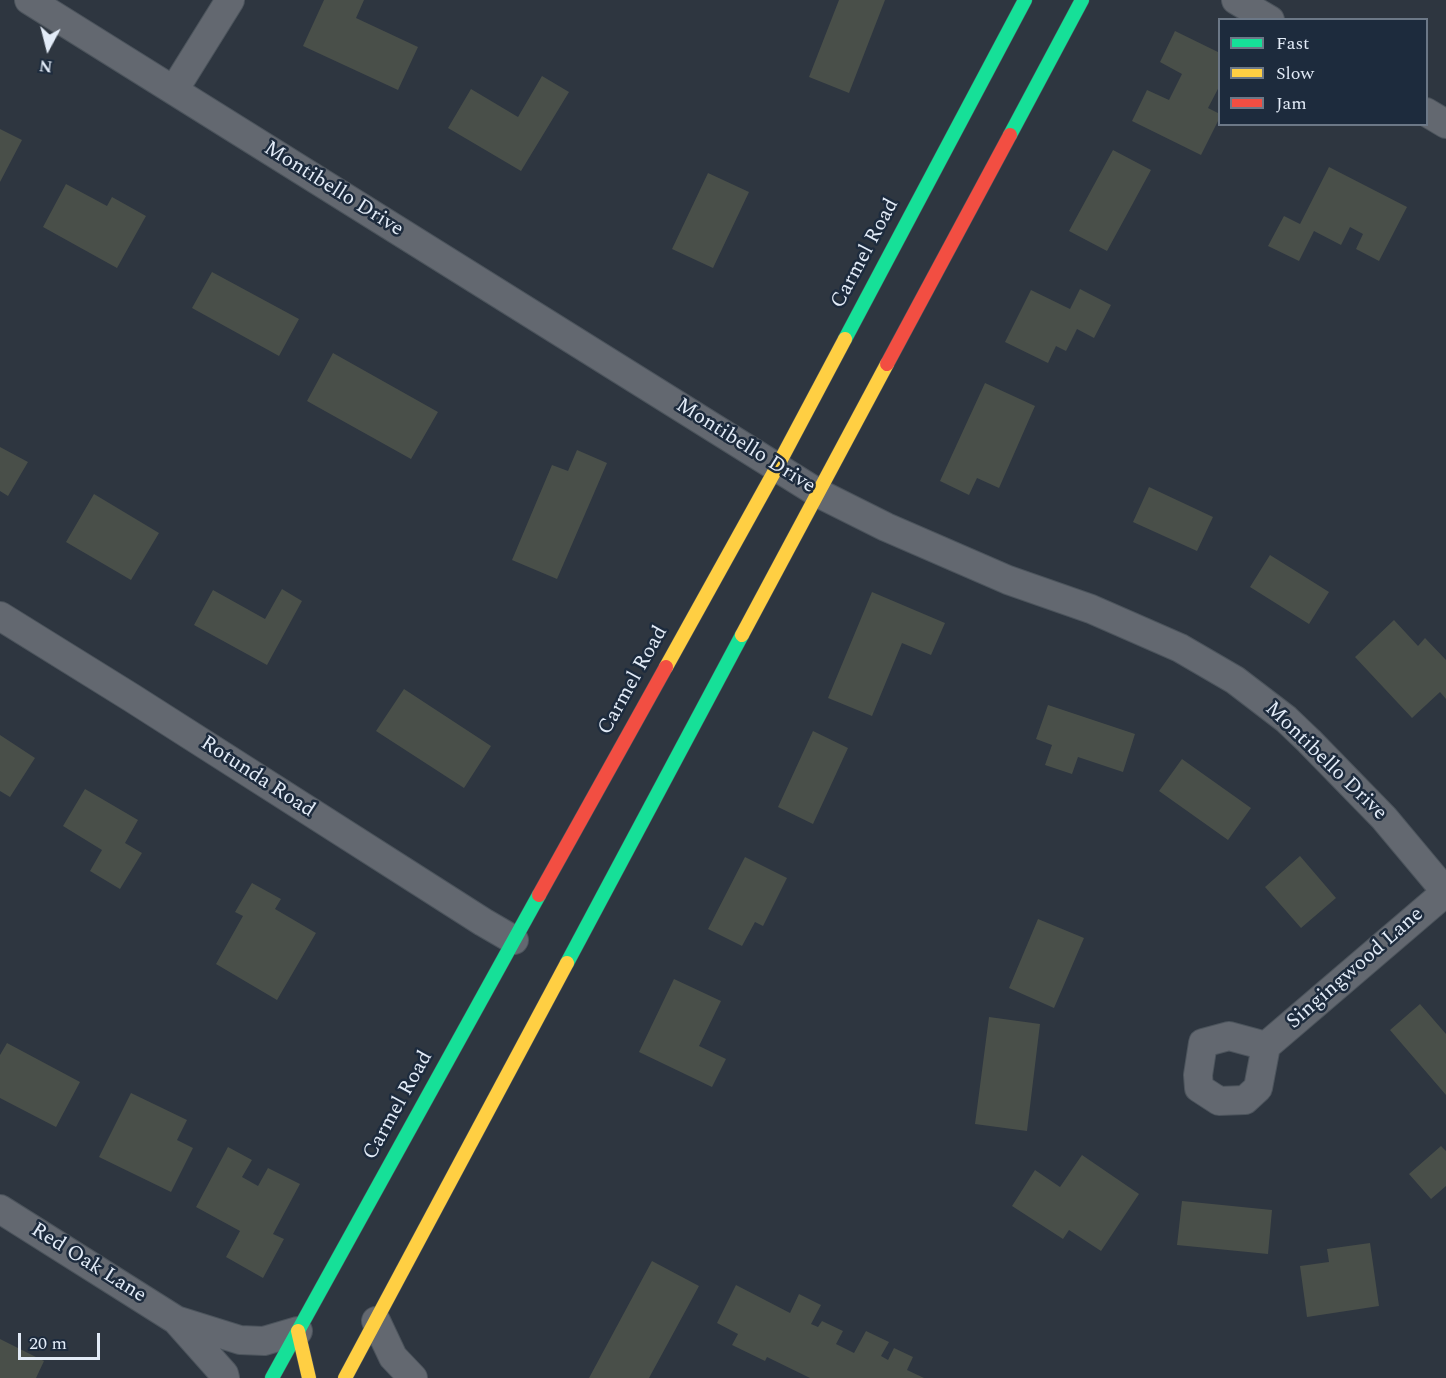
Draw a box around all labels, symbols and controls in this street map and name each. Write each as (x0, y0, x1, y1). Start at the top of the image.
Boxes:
north arrow (18, 18, 78, 78)
legend (1218, 18, 1428, 126)
text: Fast (1276, 30, 1309, 57)
text: N (38, 53, 54, 79)
text: Slow (1276, 60, 1314, 87)
text: Jam (1276, 90, 1307, 117)
street label: Montibello Drive (258, 137, 408, 243)
street label: Carmel Road (827, 195, 905, 313)
street label: Montibello Drive (670, 394, 820, 500)
street label: Carmel Road (594, 622, 674, 740)
street label: Montibello Drive (1259, 697, 1391, 827)
street label: Rotunda Road (195, 732, 319, 824)
street label: Singingwood Lane (1282, 903, 1430, 1035)
street label: Carmel Road (359, 1047, 439, 1165)
street label: Red Oak Lane (26, 1219, 150, 1309)
scale bar (21, 1321, 104, 1359)
text: 20 m (29, 1330, 67, 1357)

